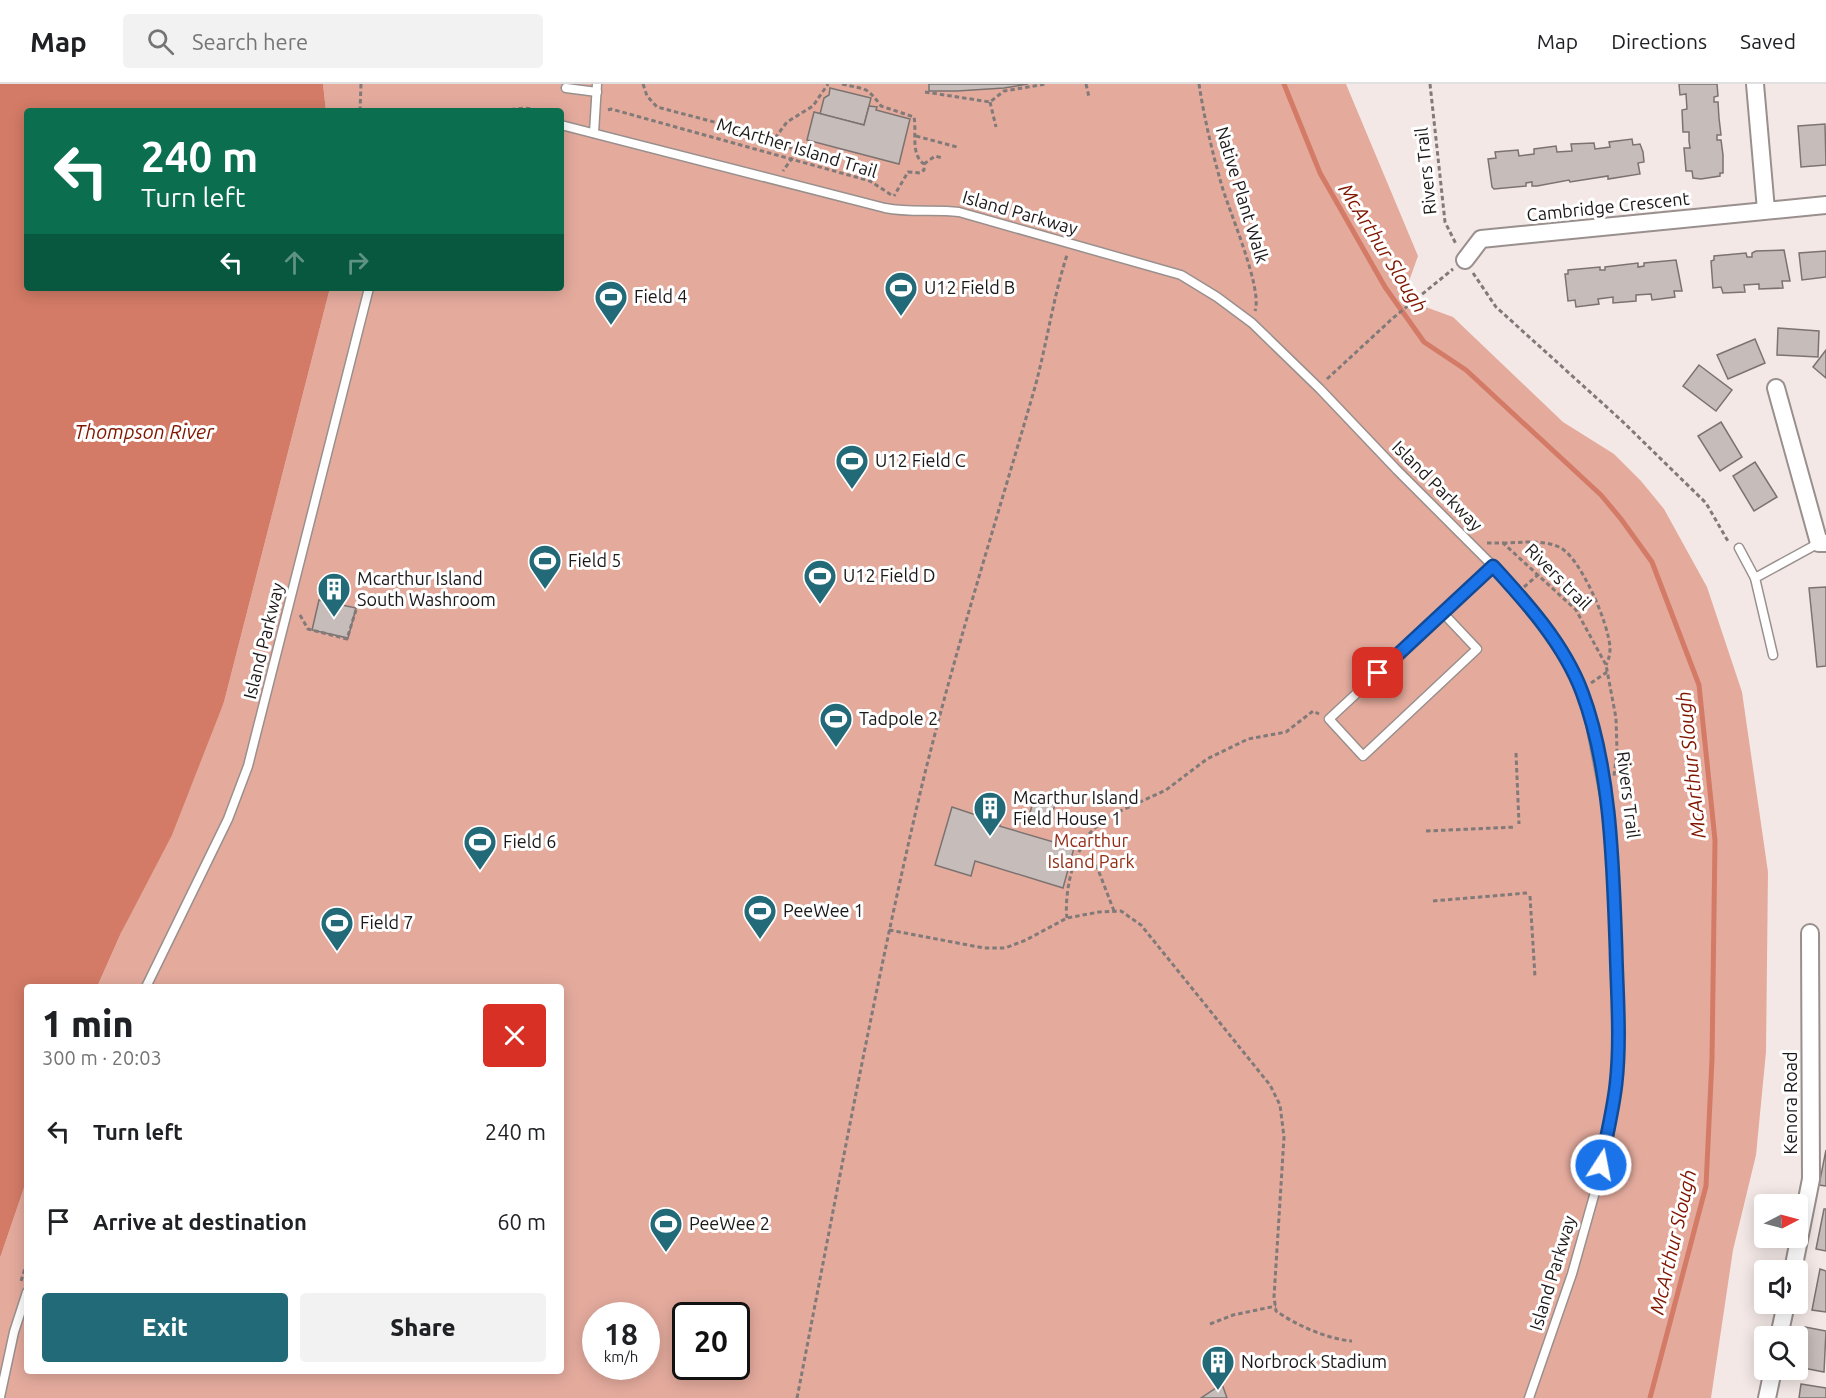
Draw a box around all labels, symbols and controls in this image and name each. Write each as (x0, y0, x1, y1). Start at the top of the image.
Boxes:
search box (123, 14, 543, 68)
icon: search (144, 25, 177, 58)
text: Map (30, 26, 87, 57)
text: Search here (192, 29, 308, 54)
text: Map (1537, 29, 1578, 53)
text: Directions (1611, 29, 1707, 53)
text: Saved (1740, 29, 1796, 53)
street label: McArther Island Trail (715, 113, 880, 181)
street label: Native Plant Walk (1213, 124, 1273, 265)
street label: Rivers Trail (1410, 126, 1440, 216)
icon: left (42, 132, 120, 210)
text: 240 m (141, 133, 258, 180)
water label: McArthur Slough (1334, 179, 1432, 317)
text: Turn left (141, 182, 245, 212)
street label: Island Parkway (960, 186, 1081, 238)
street label: Cambridge Crescent (1525, 188, 1690, 225)
icon: left (215, 246, 248, 279)
icon: ahead (278, 246, 311, 279)
icon: right (341, 246, 374, 279)
sports icon: U12 Field B (883, 270, 919, 317)
place label: U12 Field B (924, 277, 1015, 297)
sports icon: Field 4 (593, 279, 629, 326)
place label: Field 4 (634, 286, 687, 306)
water label: Thompson River (74, 420, 215, 443)
street label: Island Parkway (1389, 436, 1487, 535)
sports icon: U12 Field C (834, 443, 870, 490)
place label: U12 Field C (875, 450, 966, 470)
street label: Rivers trail (1522, 539, 1596, 614)
sports icon: Field 5 (527, 543, 563, 590)
place label: Field 5 (568, 550, 621, 570)
sports icon: U12 Field D (802, 558, 838, 605)
place label: U12 Field D (843, 565, 936, 585)
place label: Mcarthur Island South Washroom (357, 568, 496, 609)
building icon: Mcarthur Island South Washroom (316, 571, 352, 618)
street label: Island Parkway (239, 580, 287, 701)
pin (1352, 647, 1403, 698)
icon: arrive (1361, 656, 1394, 689)
water label: McArthur Slough (1671, 690, 1710, 840)
sports icon: Tadpole 2 (818, 701, 854, 748)
place label: Tadpole 2 (859, 708, 938, 728)
street label: Rivers Trail (1614, 750, 1644, 840)
place label: Mcarthur Island Field House 1 (1013, 787, 1139, 828)
building icon: Mcarthur Island Field House 1 (972, 790, 1008, 837)
sports icon: Field 6 (462, 824, 498, 871)
park label: Mcarthur Island Park (1047, 830, 1135, 871)
place label: Field 6 (503, 831, 556, 851)
sports icon: PeeWee 1 (742, 893, 778, 940)
place label: PeeWee 1 (783, 900, 864, 920)
sports icon: Field 7 (319, 905, 355, 952)
place label: Field 7 (360, 912, 413, 932)
text: 1 min (42, 1003, 134, 1044)
button: close (483, 1004, 546, 1067)
text: 300 m · 20:03 (42, 1046, 162, 1069)
street label: Kenora Road (1780, 1051, 1800, 1155)
icon: left (42, 1115, 75, 1148)
text: Turn left (93, 1119, 183, 1144)
text: 240 m (485, 1119, 546, 1144)
position arrow (1569, 1133, 1633, 1197)
water label: McArthur Slough (1645, 1167, 1700, 1317)
north arrow (1754, 1194, 1808, 1248)
map controls (1754, 1194, 1808, 1380)
icon: arrive (42, 1205, 75, 1238)
sports icon: PeeWee 2 (648, 1206, 684, 1253)
text: Arrive at destination (93, 1209, 307, 1234)
text: 60 m (497, 1209, 546, 1234)
place label: PeeWee 2 (689, 1213, 770, 1233)
street label: Island Parkway (1525, 1213, 1579, 1333)
button: sound (1754, 1260, 1808, 1314)
button: Exit (42, 1293, 288, 1362)
button: Share (300, 1293, 546, 1362)
speed limit sign: 20 (672, 1302, 750, 1380)
text: 18 (604, 1317, 638, 1351)
button: search (1754, 1326, 1808, 1380)
building icon: Norbrock Stadium (1200, 1344, 1236, 1391)
text: km/h (604, 1348, 638, 1365)
place label: Norbrock Stadium (1241, 1351, 1387, 1371)

